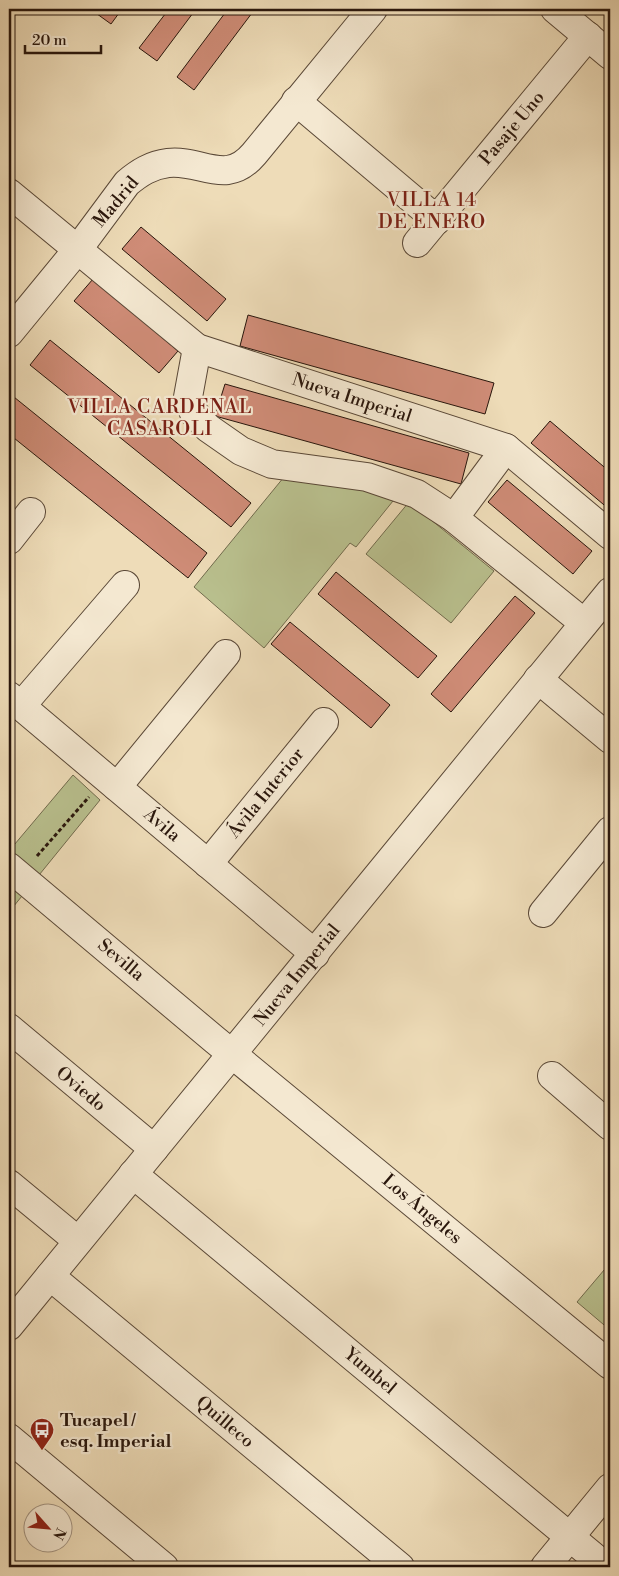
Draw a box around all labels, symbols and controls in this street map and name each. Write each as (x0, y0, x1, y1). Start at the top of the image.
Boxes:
scale bar (25, 22, 101, 54)
text: 20 m (32, 31, 67, 50)
street label: Pasaje Uno (474, 86, 550, 170)
street label: Madrid (88, 171, 144, 232)
district label: VILLA 14 DE ENERO (378, 188, 486, 234)
street label: Nueva Imperial (289, 368, 415, 428)
district label: VILLA CARDENAL CASAROLI (67, 395, 252, 441)
street label: Ávila Interior (222, 743, 309, 844)
street label: Ávila (138, 802, 186, 848)
street label: Nueva Imperial (249, 919, 346, 1031)
street label: Sevilla (93, 934, 150, 987)
street label: Oviedo (51, 1061, 111, 1117)
street label: Los Ángeles (377, 1169, 467, 1249)
street label: Yumbel (338, 1342, 401, 1400)
street label: Quilleco (191, 1391, 259, 1453)
place label: Tucapel / esq. Imperial (60, 1409, 171, 1453)
bus stop icon: Tucapel / esq. Imperial (29, 1417, 55, 1451)
north arrow (22, 1504, 72, 1554)
text: N (48, 1524, 69, 1542)

